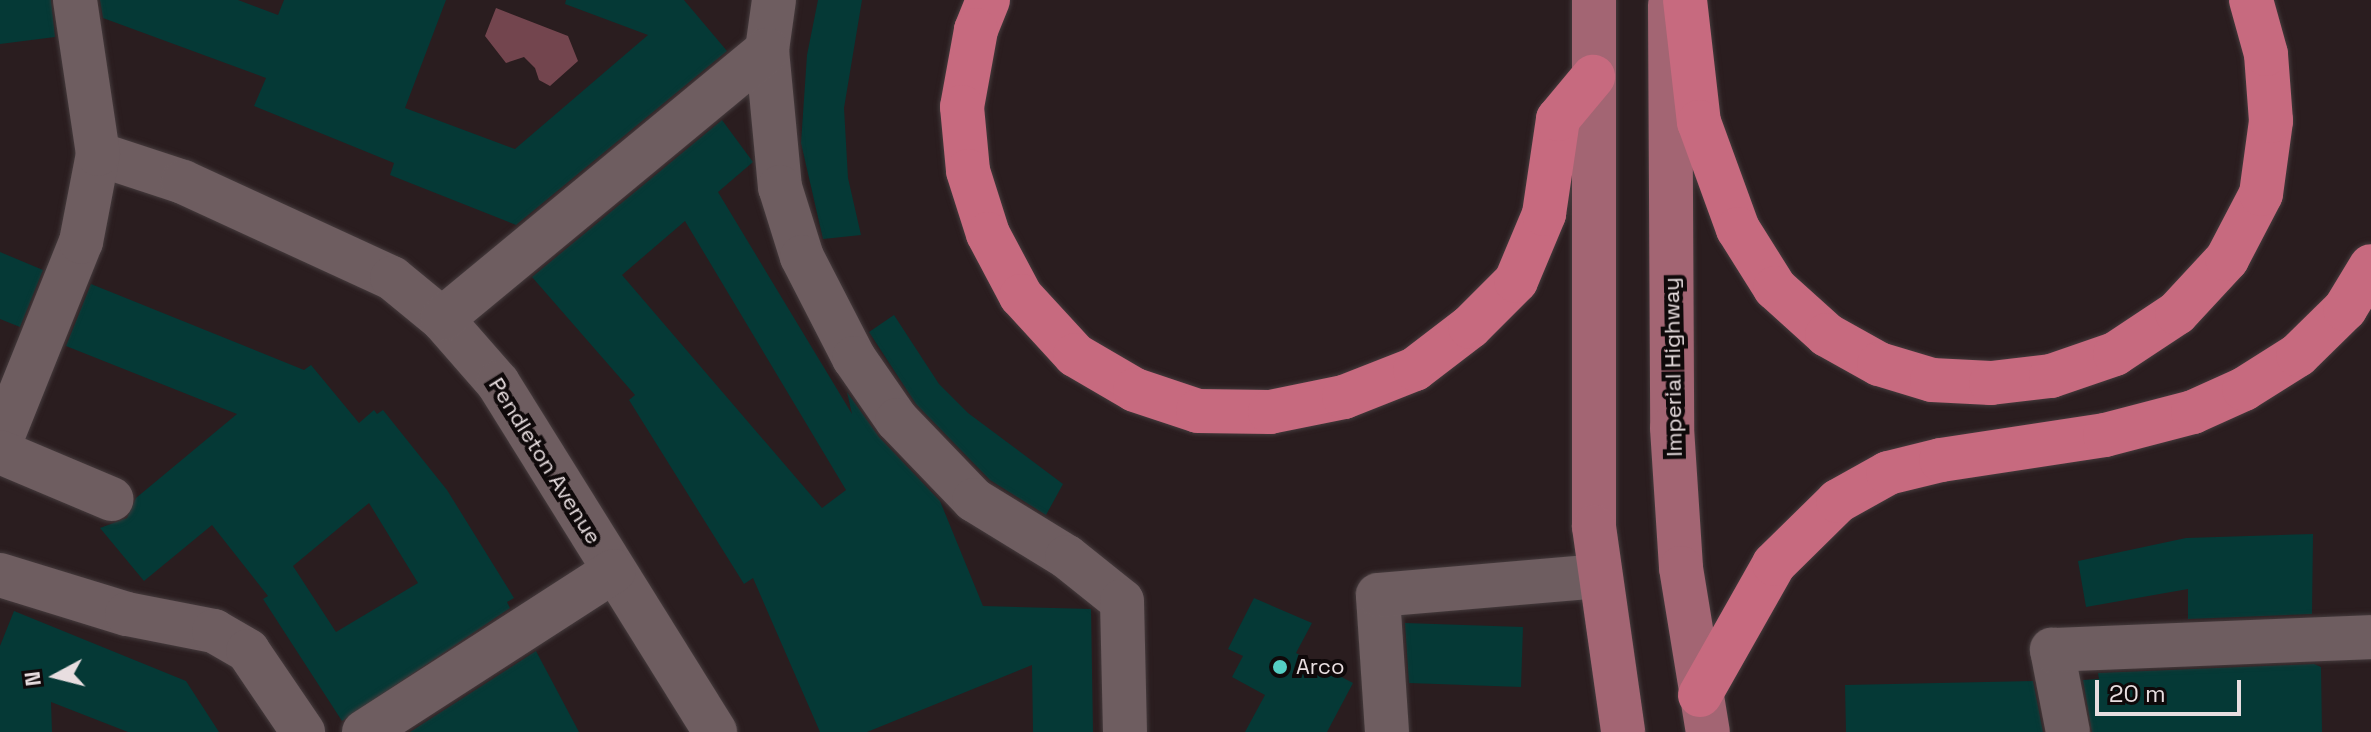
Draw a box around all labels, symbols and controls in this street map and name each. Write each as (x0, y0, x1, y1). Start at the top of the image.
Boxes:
street label: Imperial Highway (1658, 277, 1688, 457)
street label: Pendleton Avenue (483, 373, 607, 549)
north arrow (16, 636, 96, 716)
place label: Arco (1296, 654, 1345, 680)
marker: Arco (1271, 658, 1289, 676)
scale bar (2099, 664, 2245, 714)
text: N (17, 670, 47, 688)
text: 20 m (2109, 678, 2166, 709)

